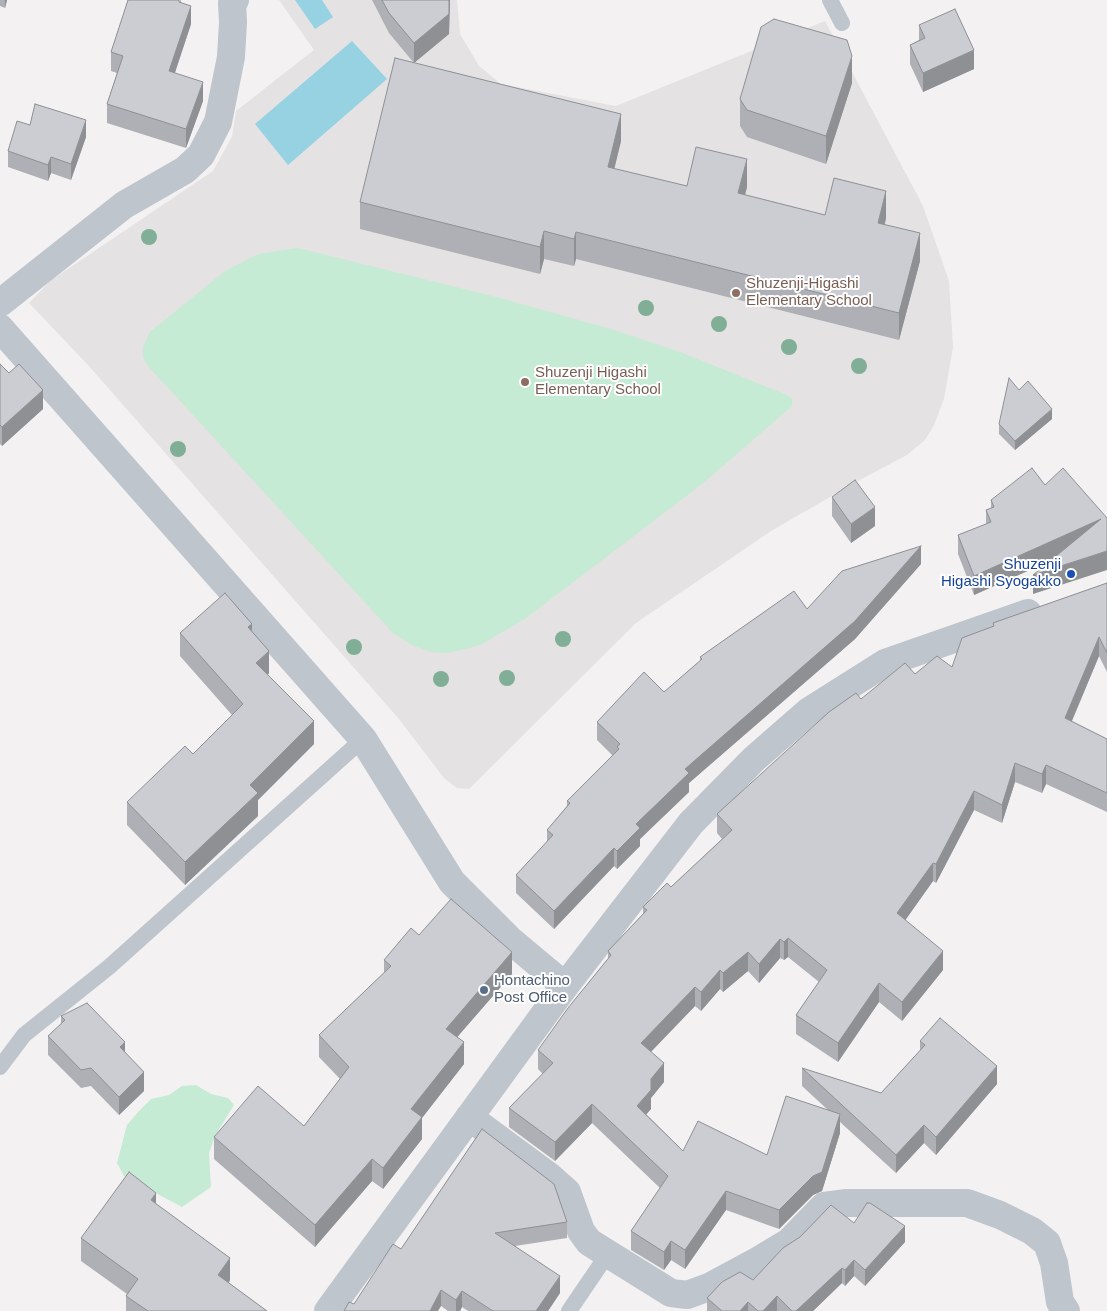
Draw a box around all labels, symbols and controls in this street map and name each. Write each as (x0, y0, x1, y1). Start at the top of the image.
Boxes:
place label: Shuzenji-Higashi Elementary School (746, 275, 872, 310)
marker: Shuzenji-Higashi Elementary School (730, 287, 742, 299)
place label: Shuzenji Higashi Elementary School (535, 364, 661, 399)
marker: Shuzenji Higashi Elementary School (519, 376, 531, 388)
place label: Shuzenji Higashi Syogakko (941, 556, 1061, 591)
marker: Shuzenji Higashi Syogakko (1065, 568, 1077, 580)
place label: Hontachino Post Office (494, 972, 570, 1007)
marker: Hontachino Post Office (478, 984, 490, 996)

